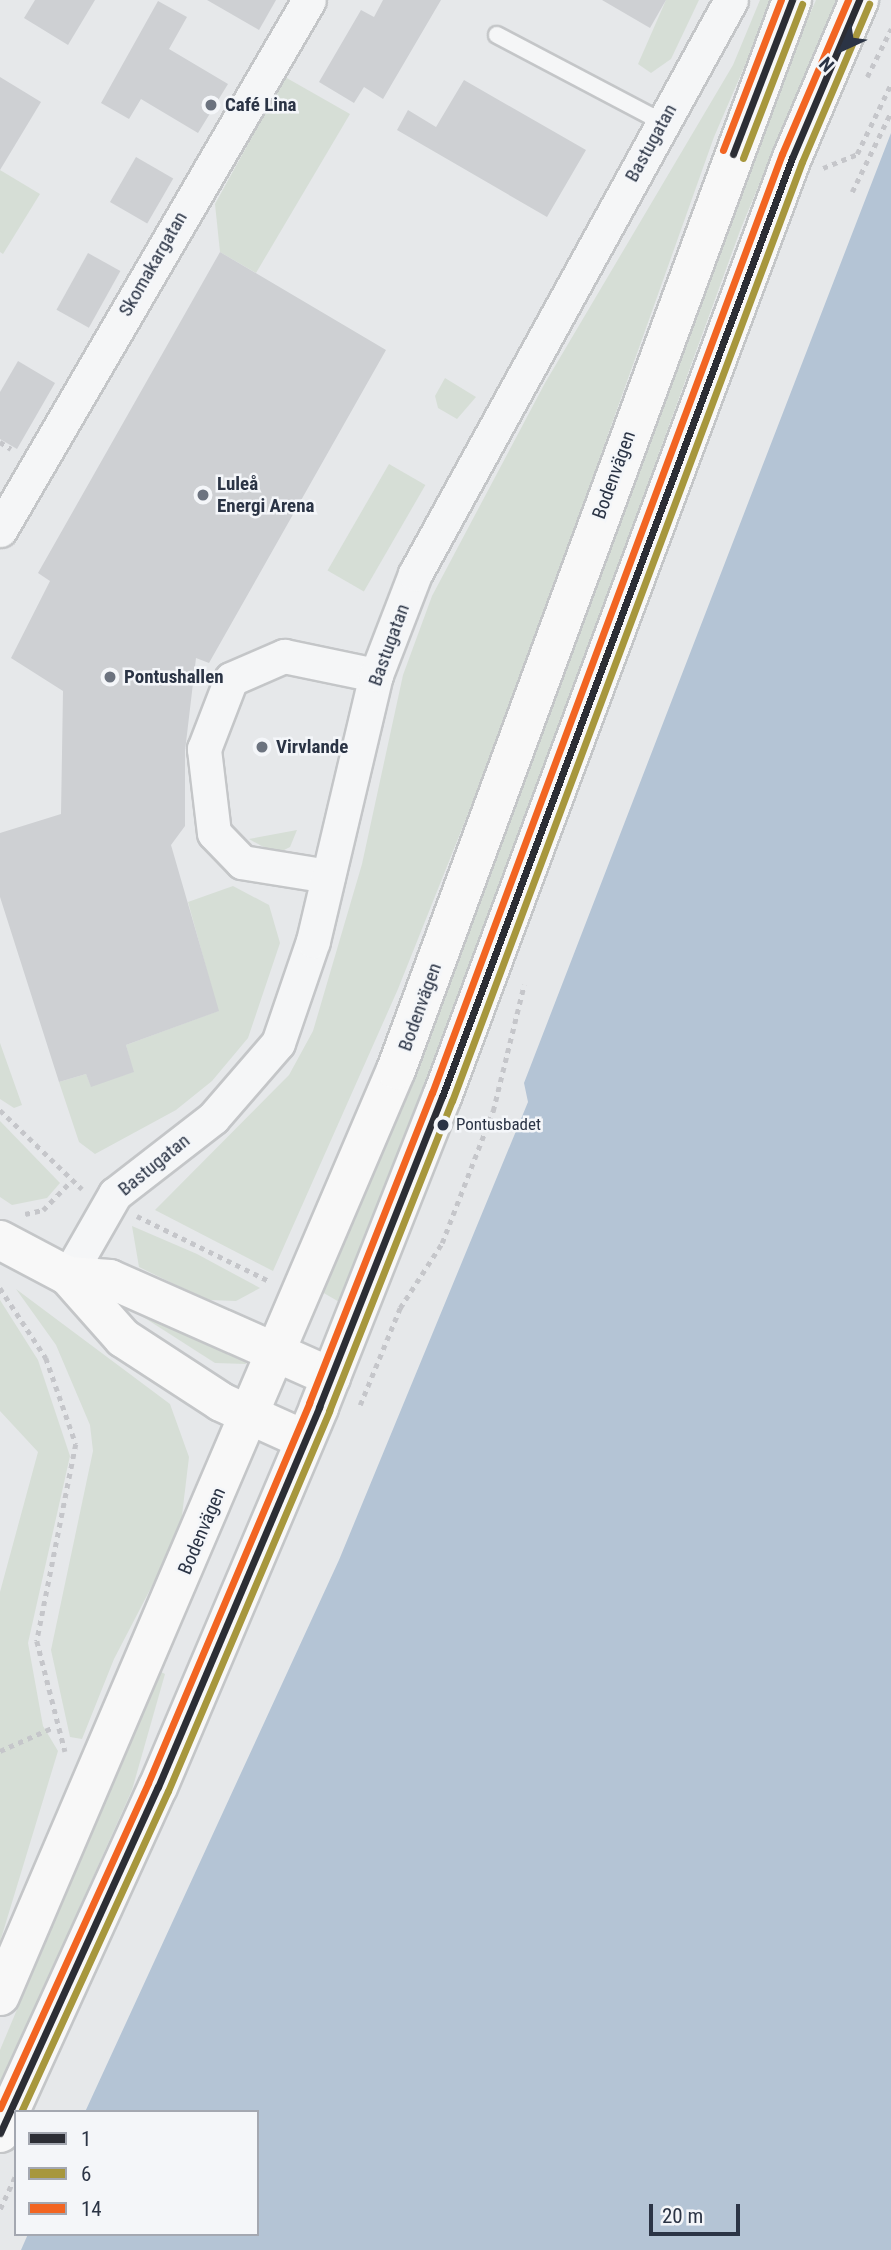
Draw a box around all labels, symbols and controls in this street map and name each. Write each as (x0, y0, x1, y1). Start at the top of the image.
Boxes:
north arrow (807, 14, 877, 84)
text: N (815, 52, 839, 76)
place label: Café Lina (225, 94, 296, 116)
marker: Café Lina (203, 97, 219, 113)
street label: Bastugatan (620, 100, 682, 186)
street label: Skomakargatan (114, 208, 192, 320)
street label: Bodenvägen (588, 428, 640, 522)
place label: Luleå Energi Arena (217, 473, 314, 517)
marker: Luleå Energi Arena (195, 487, 211, 503)
street label: Bastugatan (364, 601, 414, 689)
place label: Pontushallen (124, 666, 224, 688)
marker: Pontushallen (102, 669, 118, 685)
place label: Virvlande (276, 736, 348, 758)
marker: Virvlande (254, 739, 270, 755)
street label: Bodenvägen (394, 960, 446, 1054)
place label: Pontusbadet (456, 1115, 541, 1135)
marker: Pontusbadet (436, 1118, 450, 1132)
street label: Bastugatan (114, 1129, 194, 1201)
street label: Bodenvägen (174, 1484, 230, 1578)
legend (14, 2110, 259, 2236)
text: 1 (81, 2127, 91, 2151)
text: 6 (81, 2162, 91, 2186)
scale bar (653, 2190, 744, 2234)
text: 14 (81, 2197, 102, 2221)
text: 20 m (662, 2204, 703, 2228)

